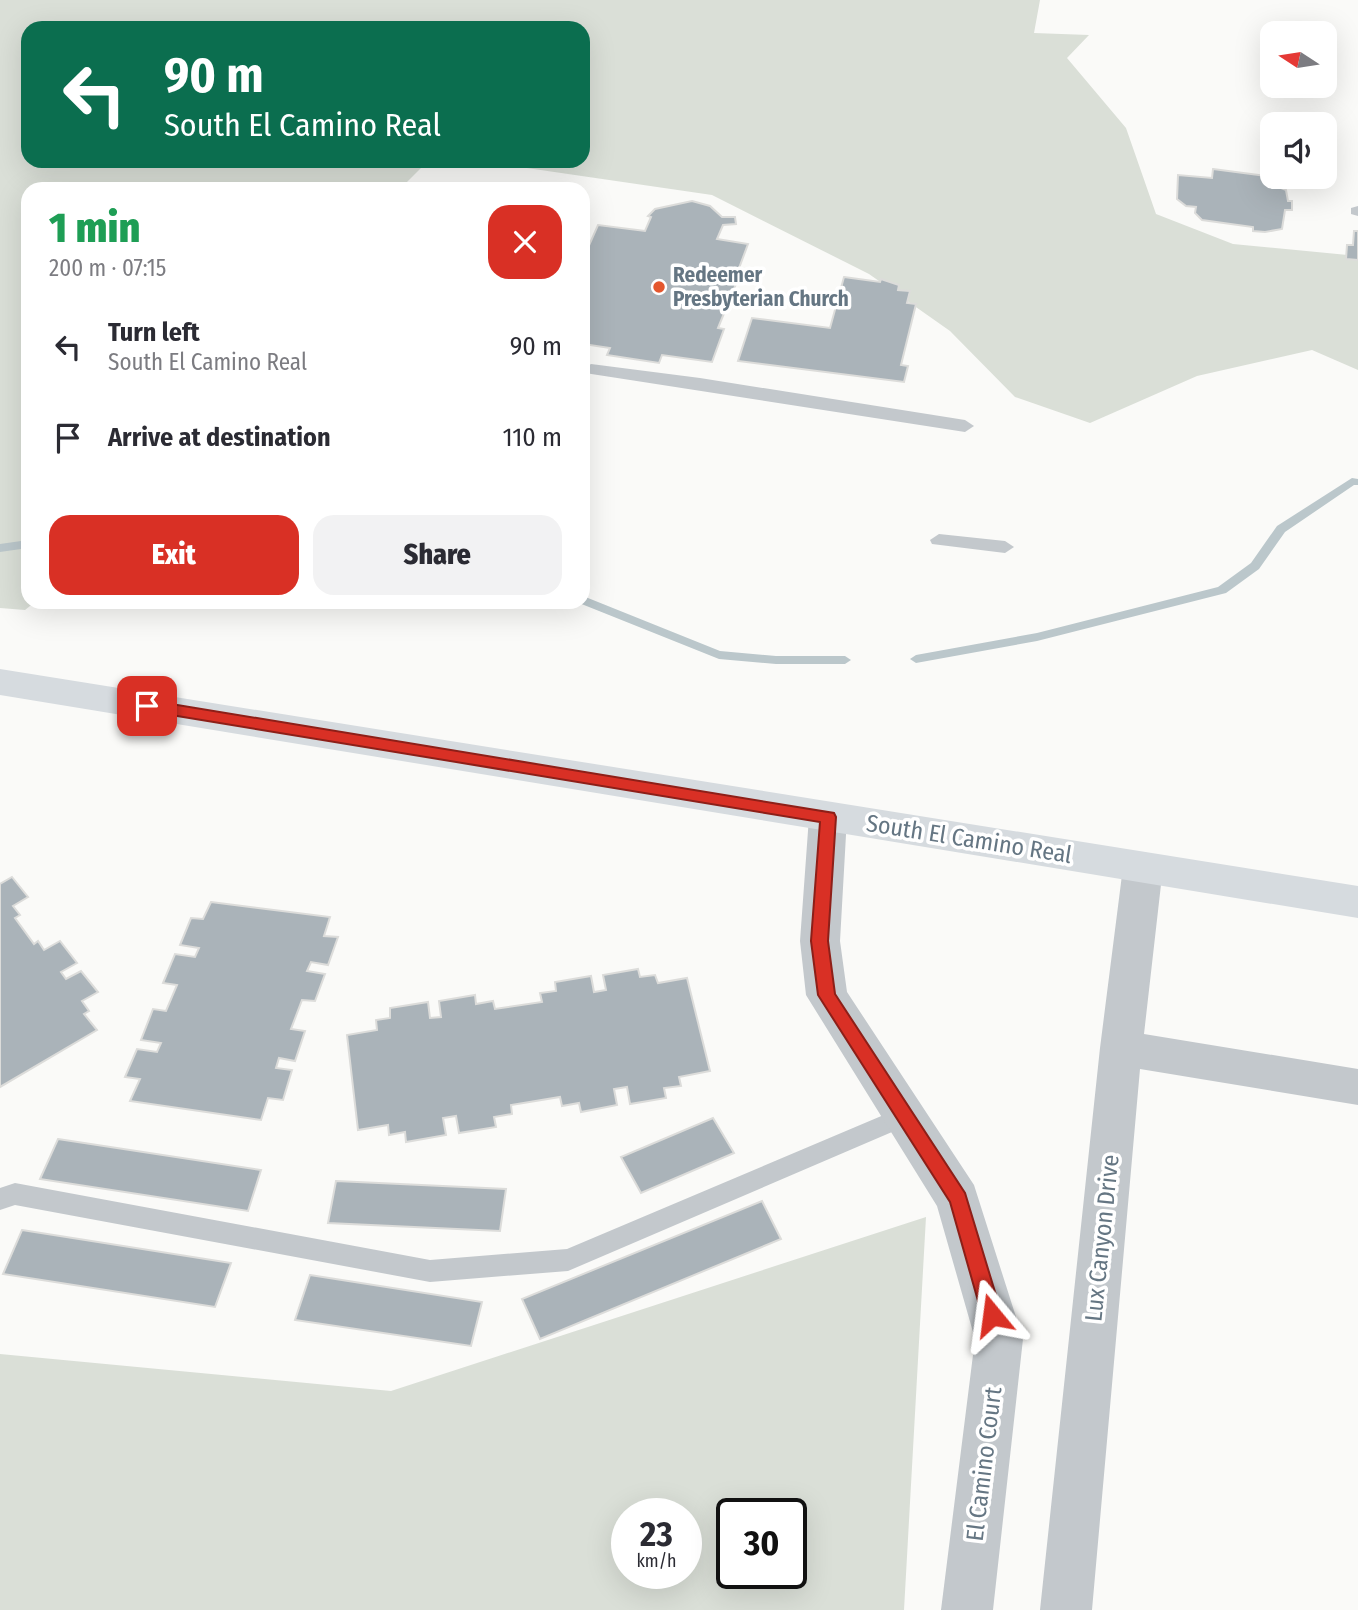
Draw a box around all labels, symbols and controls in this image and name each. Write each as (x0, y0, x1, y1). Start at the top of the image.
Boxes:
north arrow (1260, 21, 1337, 98)
map controls (1260, 21, 1337, 189)
text: 90 m (164, 46, 264, 105)
icon: left (49, 49, 140, 140)
text: South El Camino Real (164, 106, 441, 144)
button: sound (1260, 112, 1337, 189)
text: 1 min (49, 203, 140, 253)
button: close (488, 205, 562, 279)
text: 200 m · 07:15 (49, 254, 166, 282)
place label: Redeemer Presbyterian Church (673, 262, 849, 312)
marker: Redeemer Presbyterian Church (651, 279, 667, 295)
text: Turn left (108, 317, 200, 348)
icon: left (49, 328, 87, 366)
text: 90 m (510, 331, 562, 362)
text: South El Camino Real (108, 348, 307, 376)
icon: arrive (49, 419, 87, 457)
text: Arrive at destination (108, 422, 331, 453)
text: 110 m (502, 422, 562, 453)
button: Exit (49, 515, 299, 595)
button: Share (313, 515, 562, 595)
pin (117, 676, 177, 736)
icon: arrive (128, 687, 166, 725)
street label: South El Camino Real (864, 809, 1074, 869)
street label: Lux Canyon Drive (1079, 1153, 1125, 1323)
position arrow (955, 1278, 1029, 1352)
street label: El Camino Court (961, 1385, 1007, 1543)
speed limit sign: 30 (716, 1498, 807, 1589)
text: 23 (640, 1513, 673, 1555)
text: km/h (636, 1550, 677, 1572)

